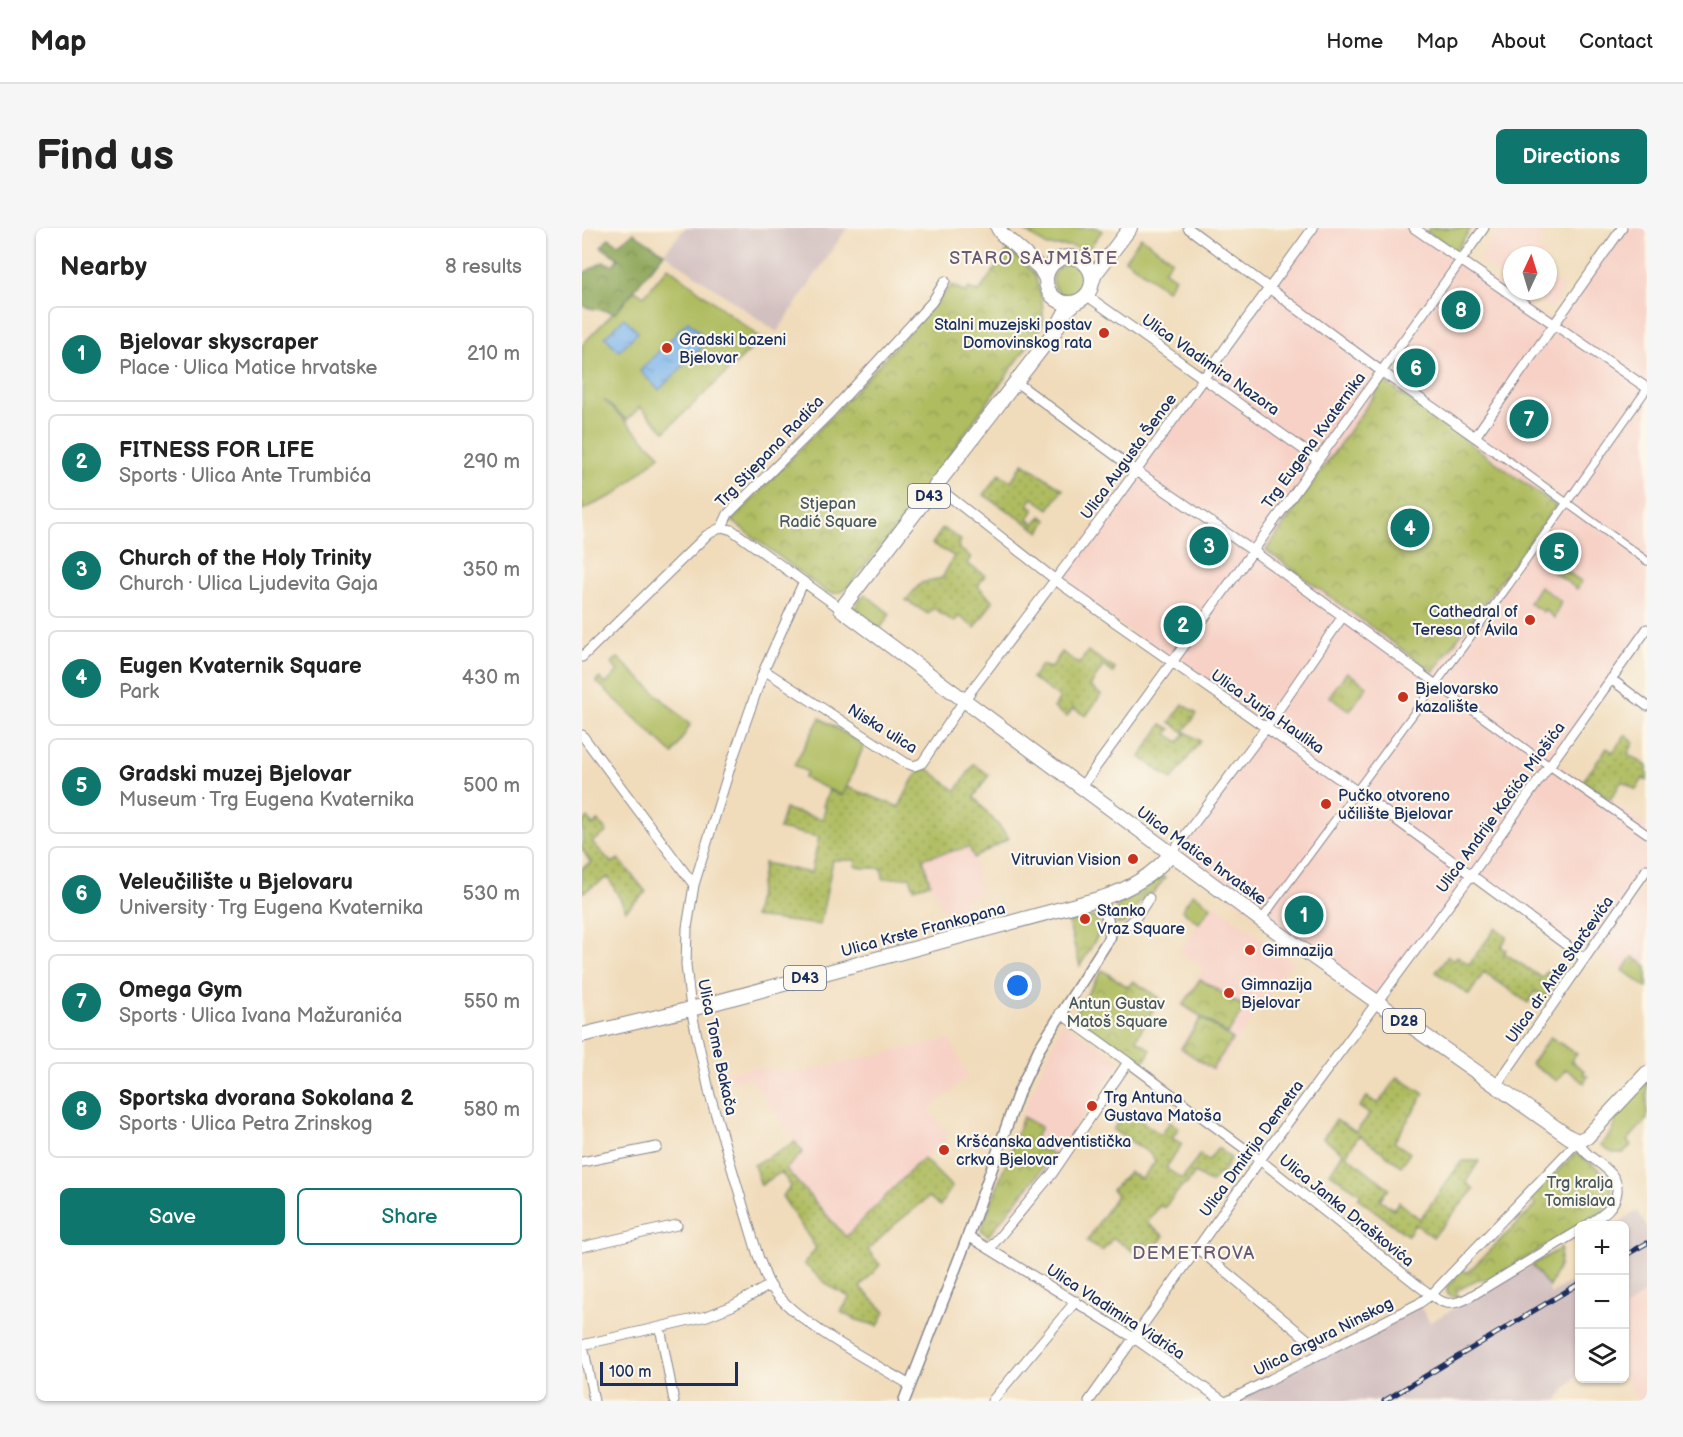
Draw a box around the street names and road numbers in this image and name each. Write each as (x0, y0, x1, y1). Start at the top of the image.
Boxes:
street label: Ulica Vladimira Nazora (1138, 310, 1283, 420)
street label: Trg Eugena Kvaternika (1258, 369, 1370, 513)
street label: Ulica Augusta Šenoe (1076, 389, 1182, 523)
street label: Trg Stjepana Radića (712, 392, 828, 512)
road number: D43 (908, 484, 950, 508)
street label: Ulica Jurja Haulika (1207, 666, 1327, 758)
street label: Niska ulica (844, 700, 920, 758)
street label: Ulica Andrije Kačića Miošića (1433, 719, 1570, 897)
street label: Ulica Matice hrvatske (1133, 803, 1270, 910)
street label: Ulica dr. Ante Starčevića (1502, 893, 1618, 1047)
street label: Ulica Krste Frankopana (839, 899, 1008, 962)
road number: D43 (784, 966, 826, 990)
street label: Ulica Tome Bakača (693, 977, 740, 1117)
road number: D28 (1383, 1009, 1425, 1033)
street label: Ulica Dmitrija Demetra (1196, 1077, 1308, 1221)
street label: Ulica Janka Draškovića (1275, 1151, 1417, 1271)
street label: Ulica Vladimira Vidrića (1042, 1260, 1188, 1364)
street label: Ulica Grgura Ninskog (1251, 1294, 1397, 1381)

